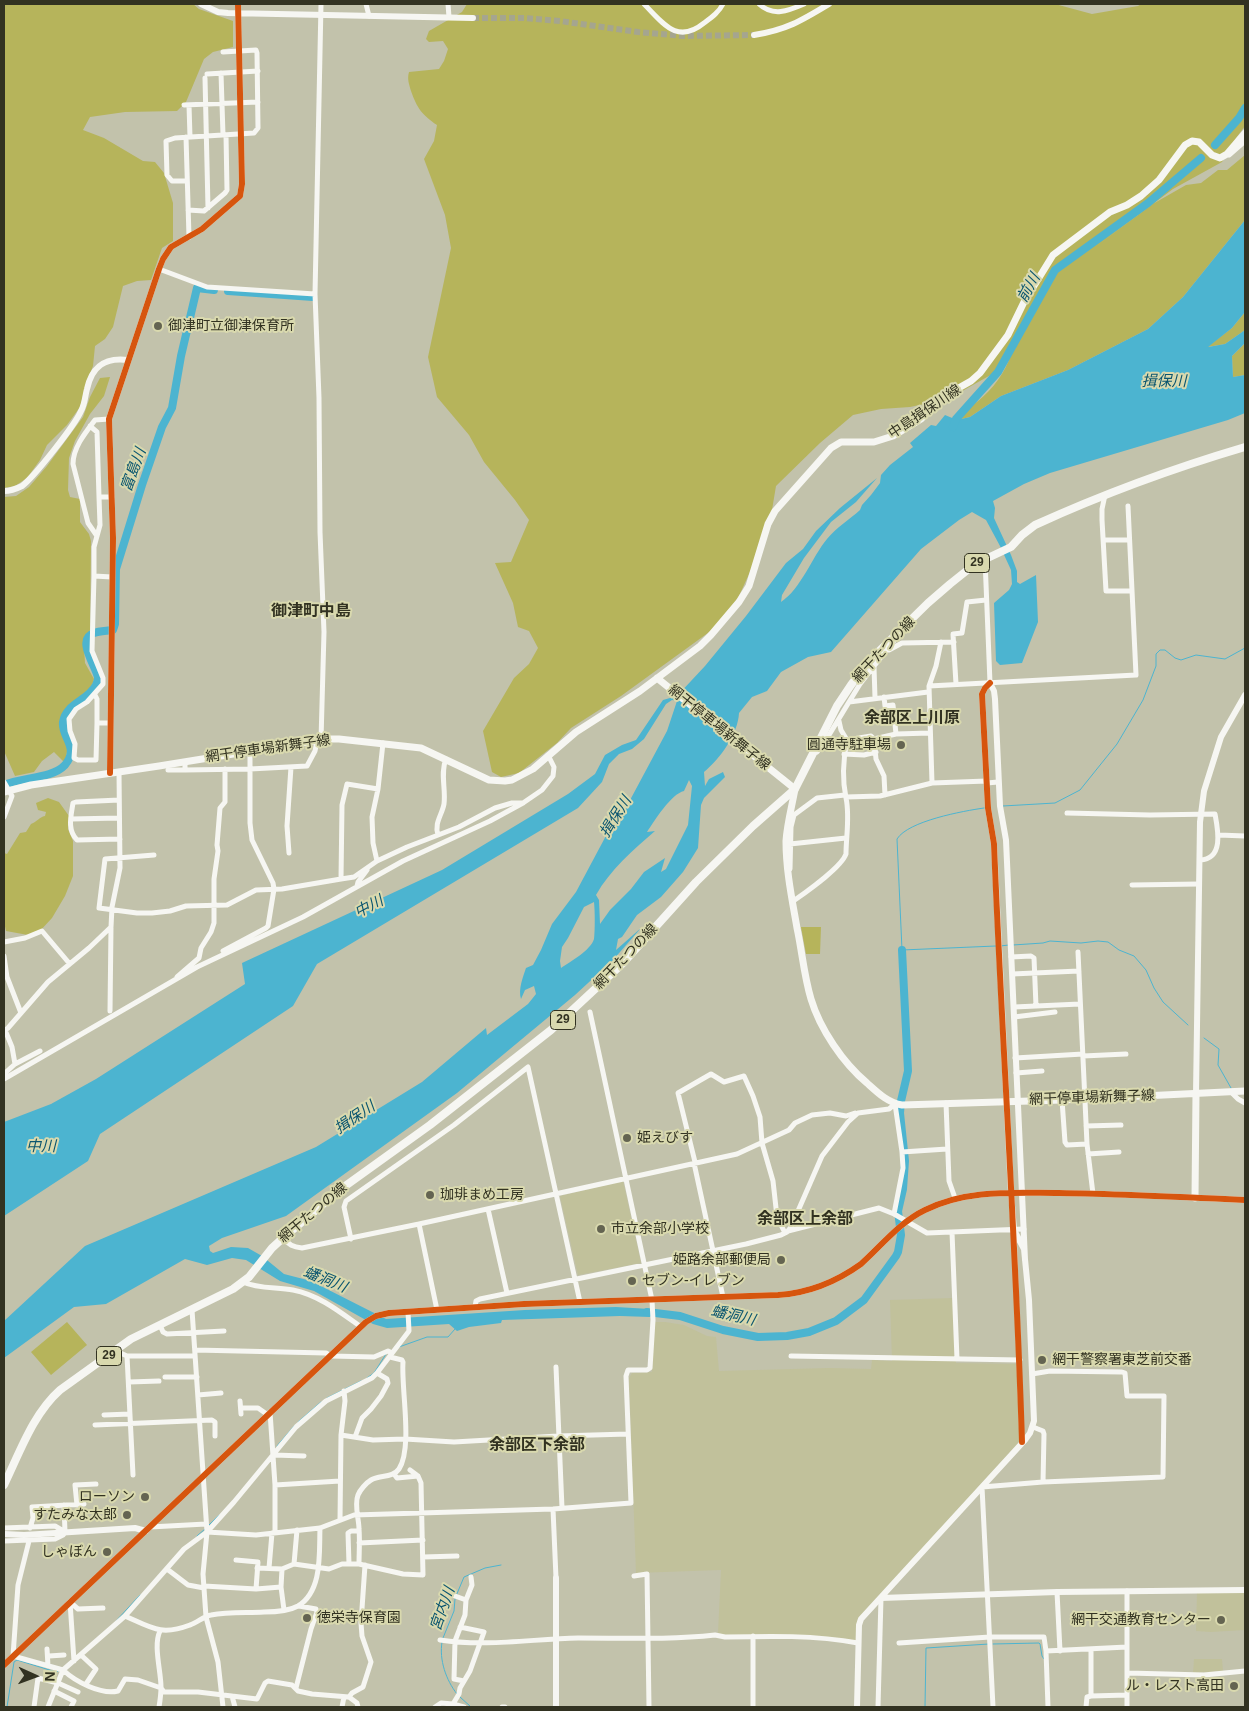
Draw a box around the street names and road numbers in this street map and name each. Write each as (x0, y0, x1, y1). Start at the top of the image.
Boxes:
street label: 中島揖保川線 (885, 382, 965, 442)
road number: 29 (964, 554, 990, 572)
street label: 網干たつの線 (849, 614, 919, 686)
street label: 網干停車場新舞子線 (665, 682, 773, 774)
street label: 網干停車場新舞子線 (204, 732, 332, 766)
street label: 網干たつの線 (591, 921, 661, 993)
road number: 29 (550, 1010, 576, 1030)
street label: 網干停車場新舞子線 (1029, 1087, 1155, 1109)
street label: 網干たつの線 (275, 1180, 351, 1246)
road number: 29 (96, 1346, 122, 1365)

